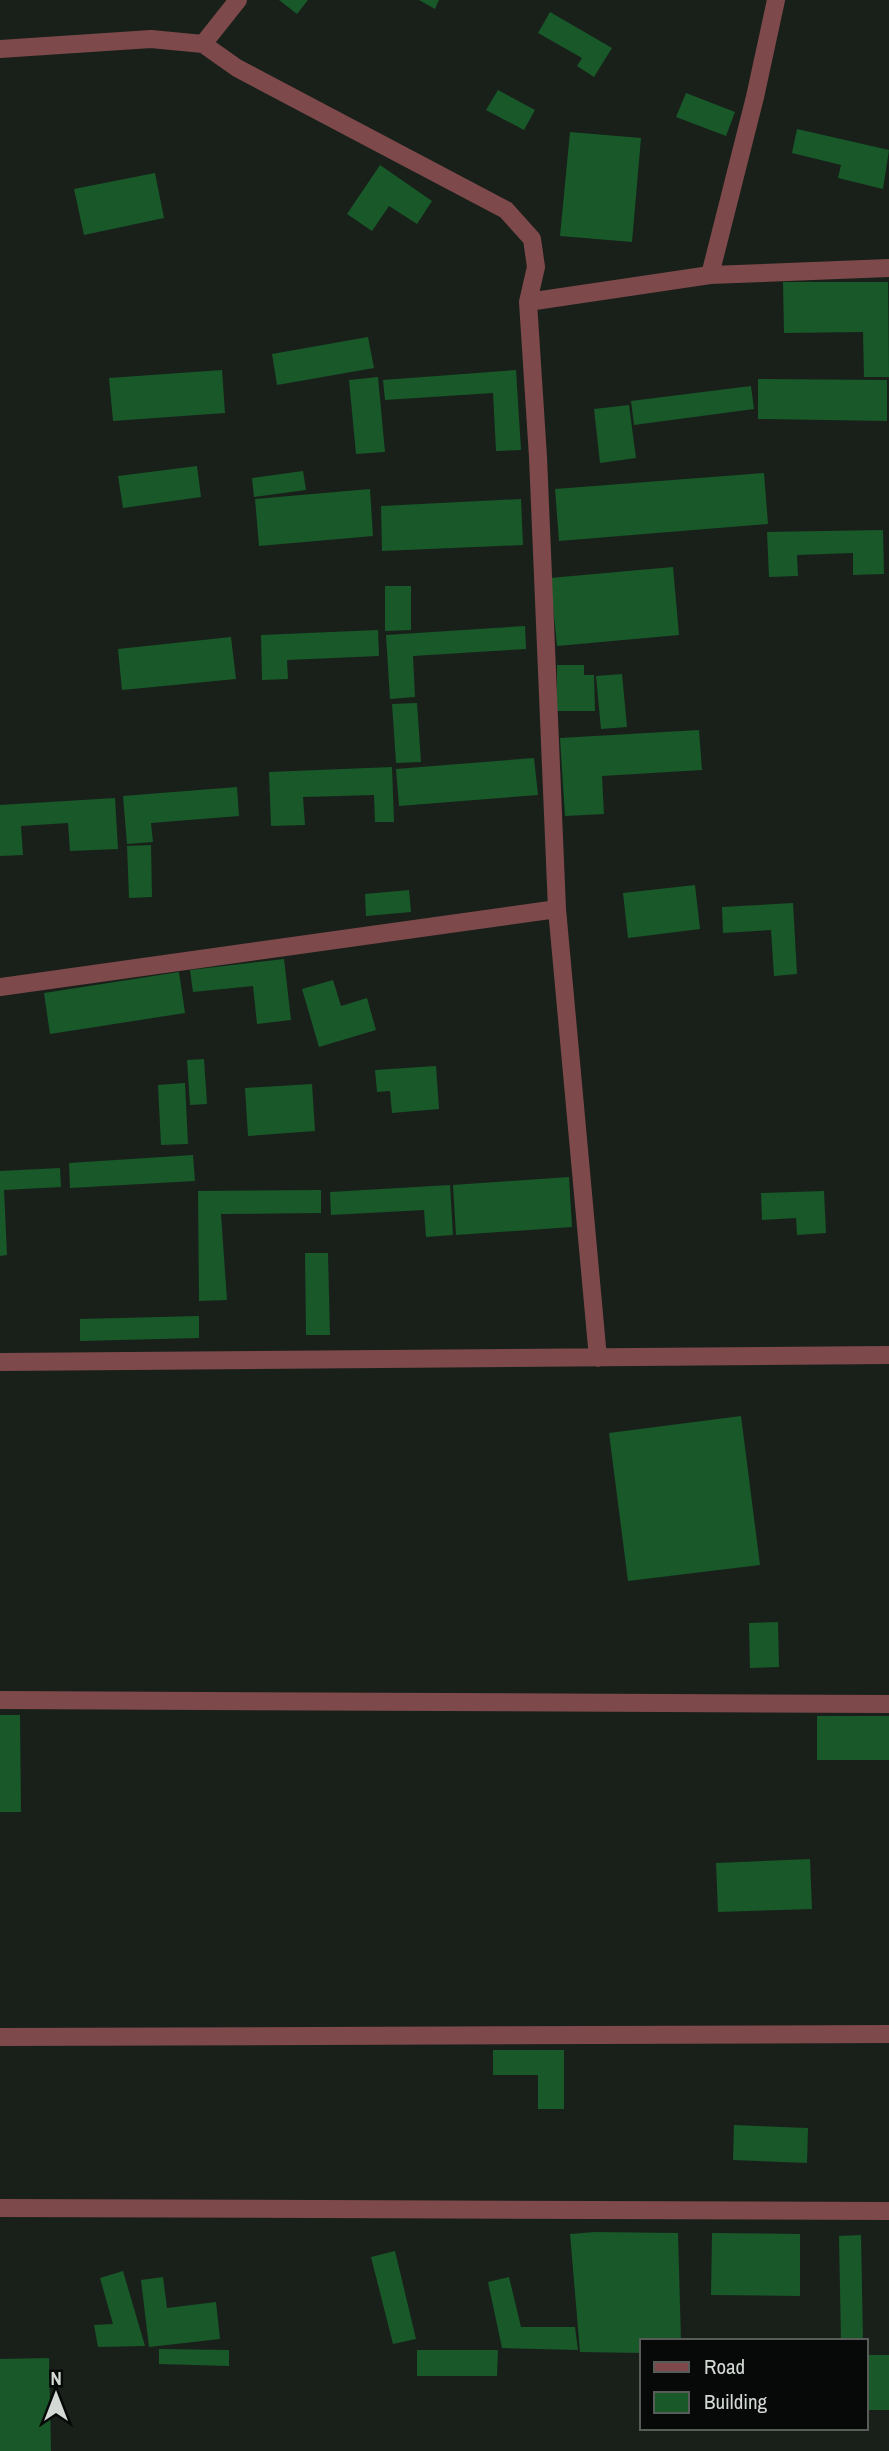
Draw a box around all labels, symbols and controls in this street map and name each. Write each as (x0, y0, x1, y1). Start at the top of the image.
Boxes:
legend (640, 2339, 868, 2430)
text: Road (704, 2352, 745, 2381)
north arrow (21, 2360, 91, 2430)
text: N (50, 2365, 62, 2391)
text: Building (704, 2387, 768, 2416)

